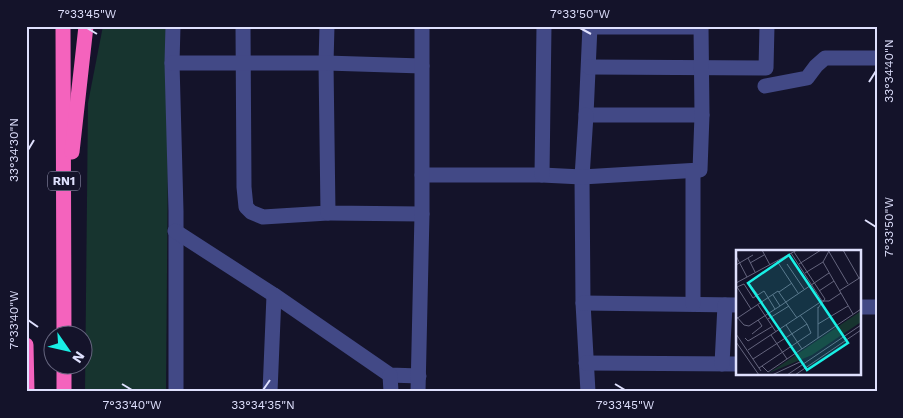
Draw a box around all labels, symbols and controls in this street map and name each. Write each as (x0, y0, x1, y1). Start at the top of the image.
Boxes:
text: 7°33'45"W (58, 7, 117, 21)
text: 7°33'50"W (550, 7, 610, 21)
text: 33°34'40"N (882, 39, 896, 103)
text: 33°34'30"N (7, 118, 21, 182)
road number: RN1 (48, 172, 80, 190)
text: 7°33'50"W (882, 197, 896, 257)
inset map (736, 250, 860, 376)
text: 7°33'40"W (7, 290, 21, 350)
north arrow (42, 326, 92, 376)
text: N (69, 348, 88, 366)
text: 7°33'40"W (102, 398, 162, 412)
text: 33°34'35"N (231, 398, 295, 412)
text: 7°33'45"W (596, 398, 655, 412)

